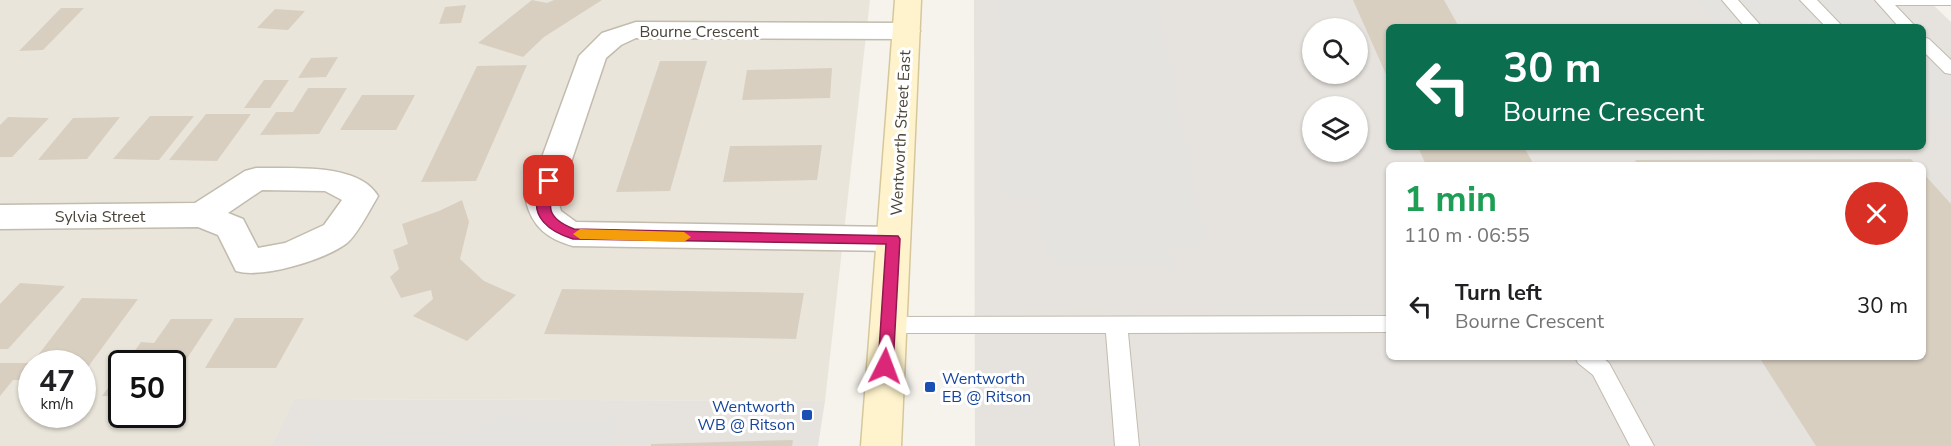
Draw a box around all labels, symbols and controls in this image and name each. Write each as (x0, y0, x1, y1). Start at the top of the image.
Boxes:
map controls (1302, 18, 1368, 162)
button: search (1302, 18, 1368, 84)
street label: Bourne Crescent (639, 21, 759, 43)
text: 30 m (1503, 40, 1602, 97)
icon: left (1404, 48, 1482, 126)
street label: Wentworth Street East (886, 49, 916, 216)
text: Bourne Crescent (1503, 94, 1704, 131)
button: layers (1302, 96, 1368, 162)
pin (523, 155, 574, 206)
icon: arrive (532, 164, 565, 197)
text: 1 min (1404, 175, 1497, 224)
button: close (1845, 182, 1908, 245)
street label: Sylvia Street (55, 206, 146, 228)
text: 110 m · 06:55 (1404, 222, 1530, 249)
text: Turn left (1455, 278, 1542, 308)
icon: left (1404, 290, 1437, 323)
text: 30 m (1857, 291, 1908, 321)
text: Bourne Crescent (1455, 308, 1604, 335)
position arrow (853, 334, 917, 398)
speed limit sign: 50 (108, 350, 186, 428)
text: 47 (39, 361, 75, 402)
place label: Wentworth EB @ Ritson (942, 368, 1031, 408)
marker: Wentworth EB @ Ritson (923, 380, 937, 394)
text: km/h (40, 394, 74, 414)
place label: Wentworth WB @ Ritson (698, 396, 795, 436)
marker: Wentworth WB @ Ritson (800, 408, 814, 422)

